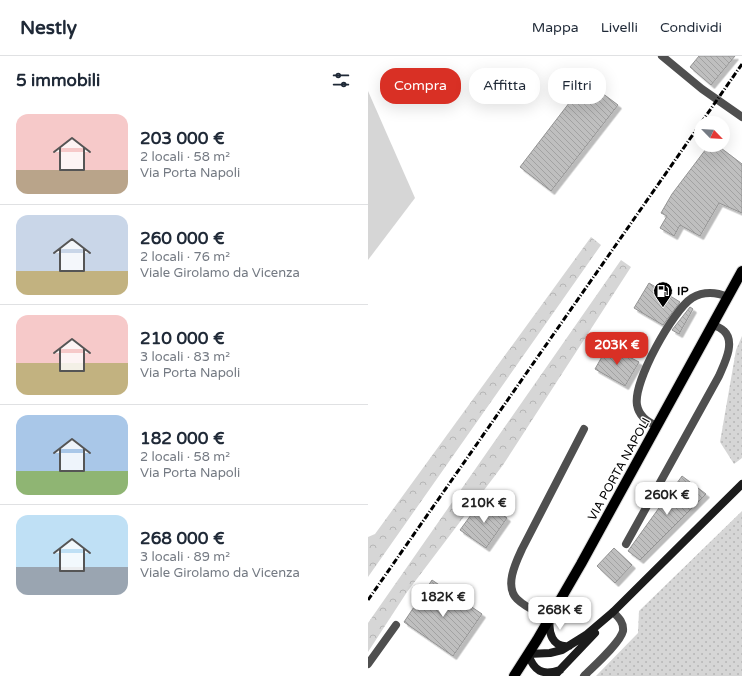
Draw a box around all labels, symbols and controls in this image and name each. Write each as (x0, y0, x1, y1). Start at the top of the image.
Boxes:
text: Nestly (20, 17, 77, 39)
text: Mappa (532, 19, 579, 36)
text: Livelli (601, 19, 638, 36)
text: Condividi (660, 19, 722, 36)
chip: Compra (380, 68, 461, 104)
chip: Affitta (469, 68, 540, 104)
chip: Filtri (548, 68, 606, 104)
icon: filters (330, 69, 352, 91)
text: 5 immobili (16, 70, 100, 91)
north arrow (694, 116, 730, 152)
map controls (694, 116, 730, 152)
text: 203 000 € (140, 128, 225, 149)
icon: home (48, 130, 96, 178)
text: 2 locali · 58 m² (140, 149, 230, 165)
text: Via Porta Napoli (140, 165, 240, 181)
text: 260 000 € (140, 228, 225, 249)
icon: home (48, 231, 96, 279)
text: 2 locali · 76 m² (140, 249, 230, 265)
text: Viale Girolamo da Vicenza (140, 265, 300, 281)
fuel station icon: IP (652, 280, 674, 308)
place label: IP (677, 284, 688, 298)
text: 210 000 € (140, 328, 225, 349)
icon: home (48, 331, 96, 379)
pin: 203K € (584, 332, 650, 366)
text: 203K € (594, 337, 640, 353)
text: 3 locali · 83 m² (140, 349, 230, 365)
text: Via Porta Napoli (140, 365, 240, 381)
street label: VIA PORTA NAPOLI (585, 415, 653, 523)
text: 182 000 € (140, 428, 225, 449)
icon: home (48, 431, 96, 479)
text: 2 locali · 58 m² (140, 449, 230, 465)
text: Via Porta Napoli (140, 465, 240, 481)
pin: 260K € (634, 482, 700, 516)
text: 260K € (644, 487, 690, 503)
pin: 210K € (451, 490, 517, 524)
text: 210K € (461, 495, 507, 511)
text: 268 000 € (140, 528, 225, 549)
icon: home (48, 531, 96, 579)
text: 3 locali · 89 m² (140, 549, 230, 565)
text: Viale Girolamo da Vicenza (140, 565, 300, 581)
pin: 182K € (410, 584, 476, 618)
text: 182K € (420, 589, 466, 605)
pin: 268K € (527, 597, 593, 631)
text: 268K € (537, 602, 583, 618)

